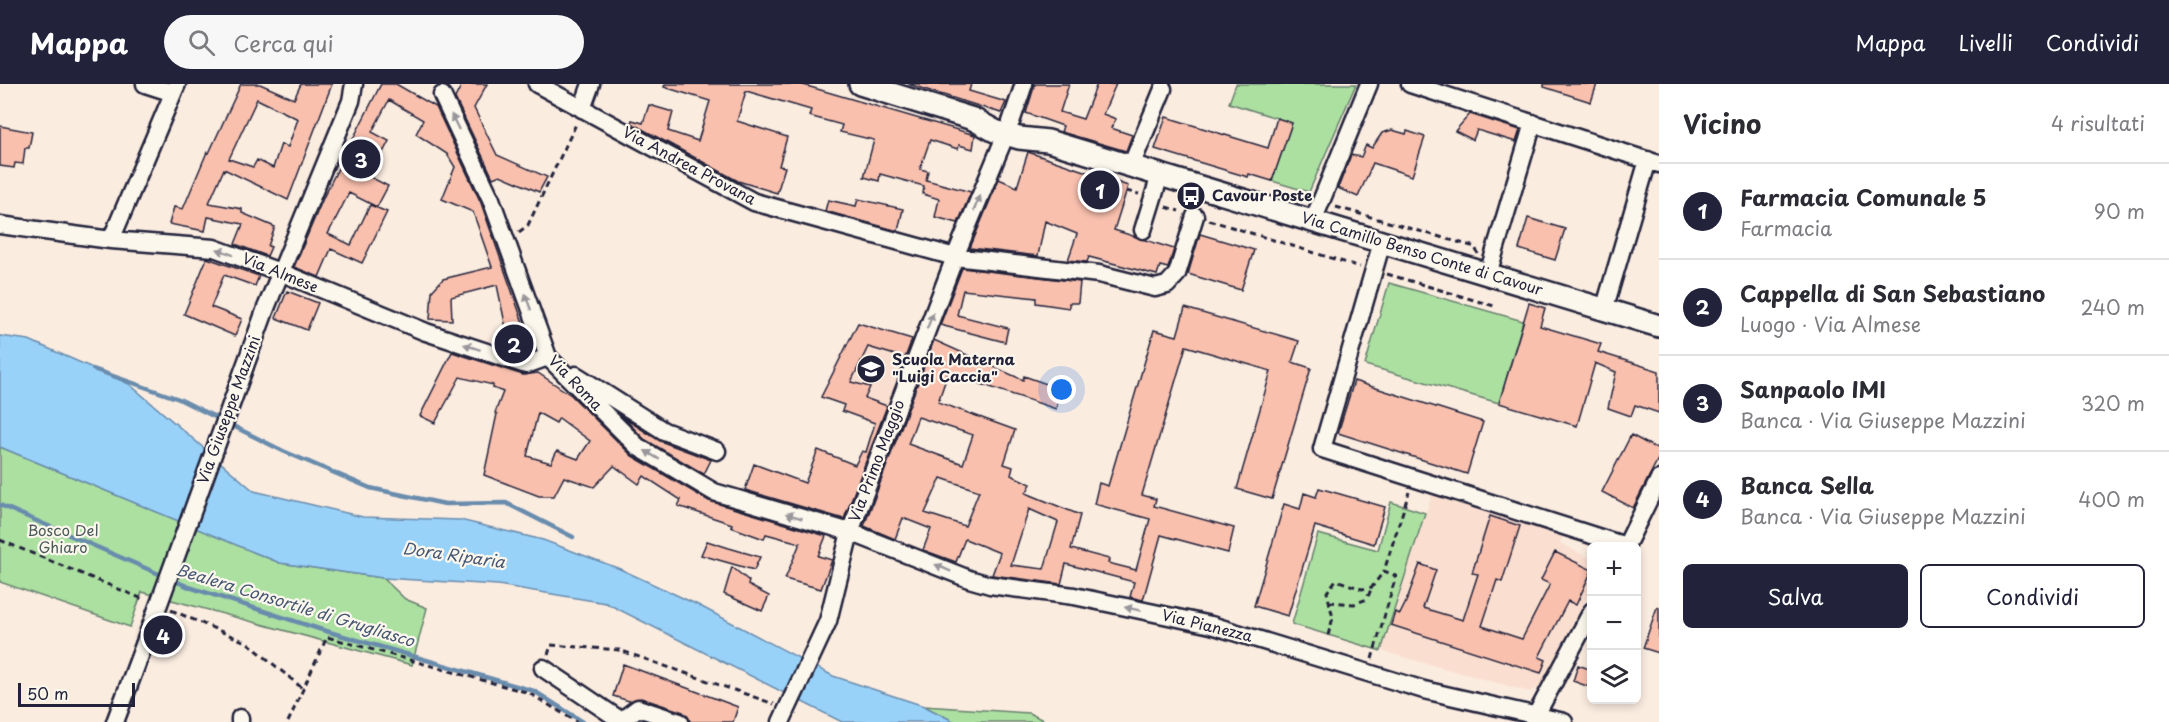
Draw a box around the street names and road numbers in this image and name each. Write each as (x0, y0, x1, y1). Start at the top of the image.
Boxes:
street label: Via Andrea Provana (619, 120, 761, 210)
street label: Via Camillo Benso Conte di Cavour (1299, 205, 1546, 300)
street label: Via Almese (239, 246, 322, 297)
street label: Via Giuseppe Mazzini (190, 332, 265, 487)
street label: Via Roma (544, 349, 608, 415)
street label: Via Primo Maggio (842, 396, 910, 525)
street label: Via Pianezza (1160, 602, 1256, 647)

